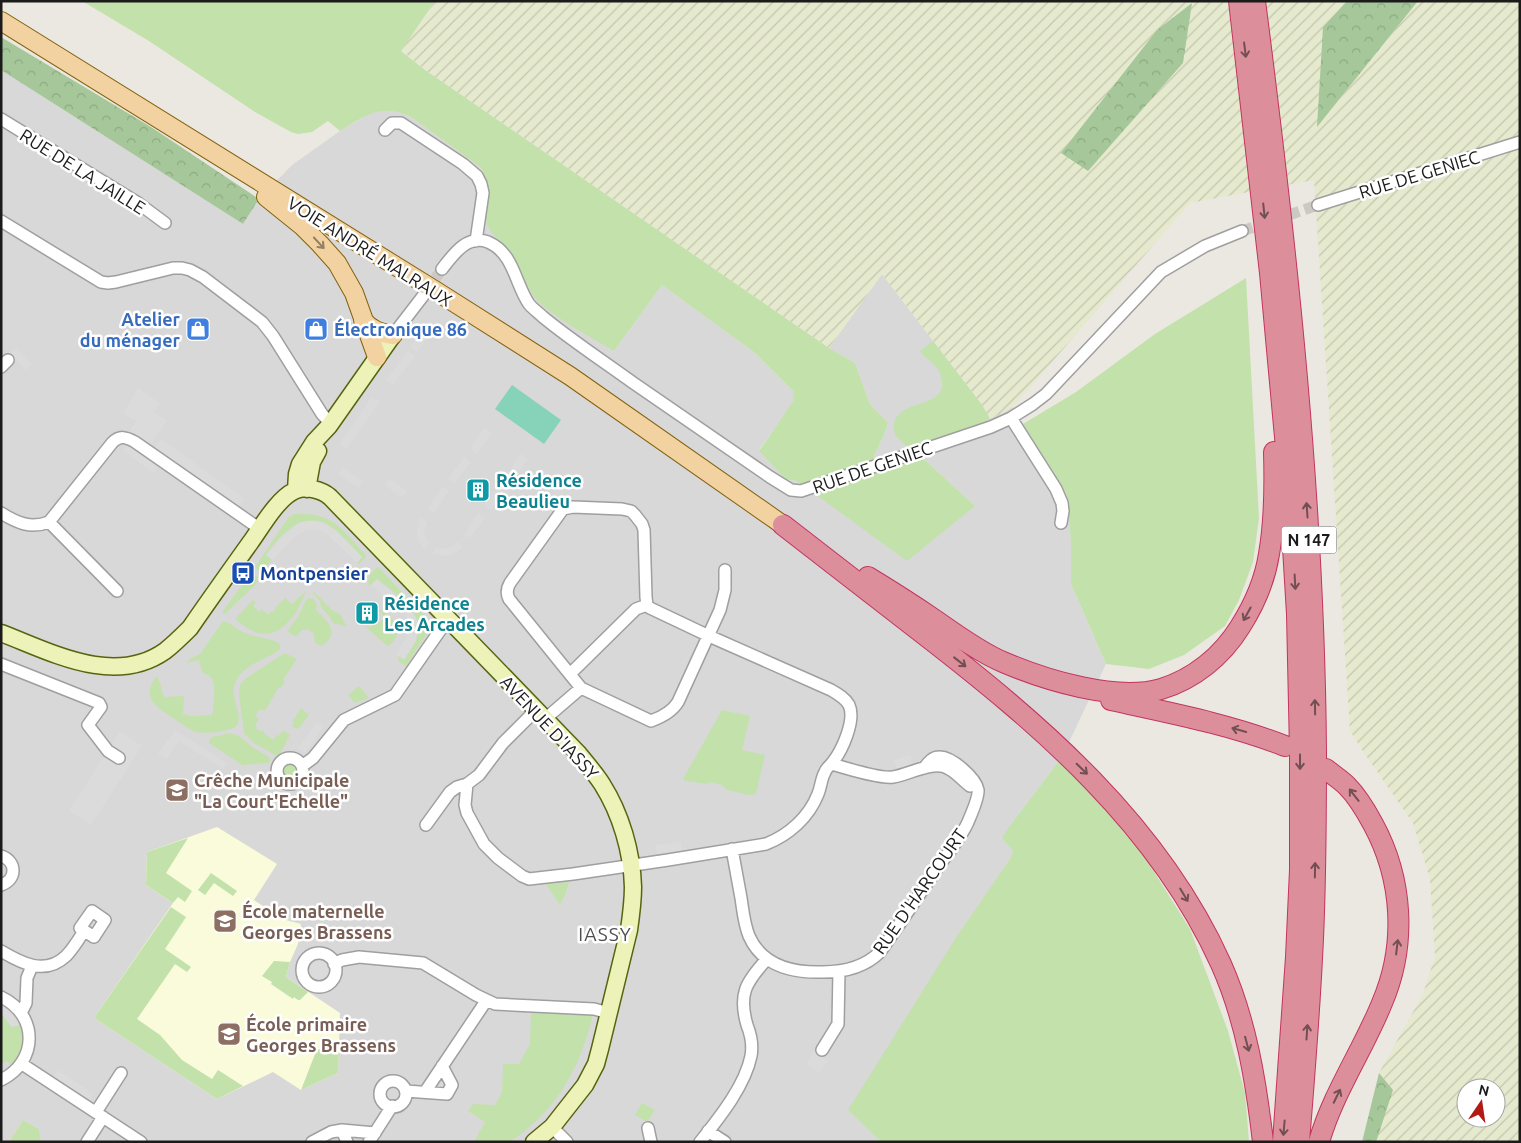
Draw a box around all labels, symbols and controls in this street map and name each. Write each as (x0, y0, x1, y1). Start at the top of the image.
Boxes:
one-way arrow (1240, 41, 1250, 57)
street label: RUE DE LA JAILLE (17, 124, 149, 218)
street label: RUE DE GENIEC (1356, 146, 1482, 202)
street label: VOIE ANDRÉ MALRAUX (284, 191, 456, 310)
one-way arrow (1259, 203, 1269, 219)
one-way arrow (314, 237, 325, 250)
place label: Atelier du ménager (80, 309, 181, 350)
shop icon: Atelier du ménager (185, 316, 211, 342)
shop icon: Électronique 86 (303, 316, 329, 342)
place label: Électronique 86 (334, 318, 467, 339)
street label: RUE DE GENIEC (810, 437, 934, 497)
place label: Résidence Beaulieu (496, 470, 582, 511)
building icon: Résidence Beaulieu (465, 477, 491, 503)
one-way arrow (1302, 502, 1311, 518)
road number: N 147 (1282, 526, 1336, 554)
bus stop icon: Montpensier (230, 560, 256, 586)
place label: Montpensier (260, 563, 369, 583)
one-way arrow (1291, 574, 1300, 590)
place label: Résidence Les Arcades (384, 593, 485, 634)
building icon: Résidence Les Arcades (354, 600, 380, 626)
one-way arrow (1242, 607, 1252, 621)
one-way arrow (953, 657, 967, 667)
street label: AVENUE D'IASSY (497, 671, 604, 783)
one-way arrow (1310, 699, 1319, 715)
one-way arrow (1232, 724, 1248, 734)
one-way arrow (1295, 754, 1305, 770)
one-way arrow (1076, 763, 1088, 775)
place label: Crêche Municipale "La Court'Echelle" (194, 770, 349, 811)
school or university icon: Crêche Municipale "La Court'Echelle" (164, 777, 190, 803)
one-way arrow (1348, 789, 1359, 802)
street label: RUE D'HARCOURT (868, 825, 970, 957)
one-way arrow (1310, 862, 1320, 878)
one-way arrow (1180, 887, 1190, 901)
place label: École maternelle Georges Brassens (242, 900, 392, 942)
school or university icon: École maternelle Georges Brassens (212, 908, 238, 934)
district label: IASSY (578, 923, 632, 945)
one-way arrow (1392, 939, 1402, 955)
place label: École primaire Georges Brassens (246, 1013, 396, 1055)
school or university icon: École primaire Georges Brassens (216, 1021, 242, 1047)
one-way arrow (1302, 1024, 1312, 1040)
one-way arrow (1243, 1035, 1253, 1051)
north arrow (1456, 1078, 1506, 1128)
text: N (1477, 1081, 1491, 1099)
one-way arrow (1332, 1089, 1342, 1104)
one-way arrow (1279, 1120, 1289, 1136)

